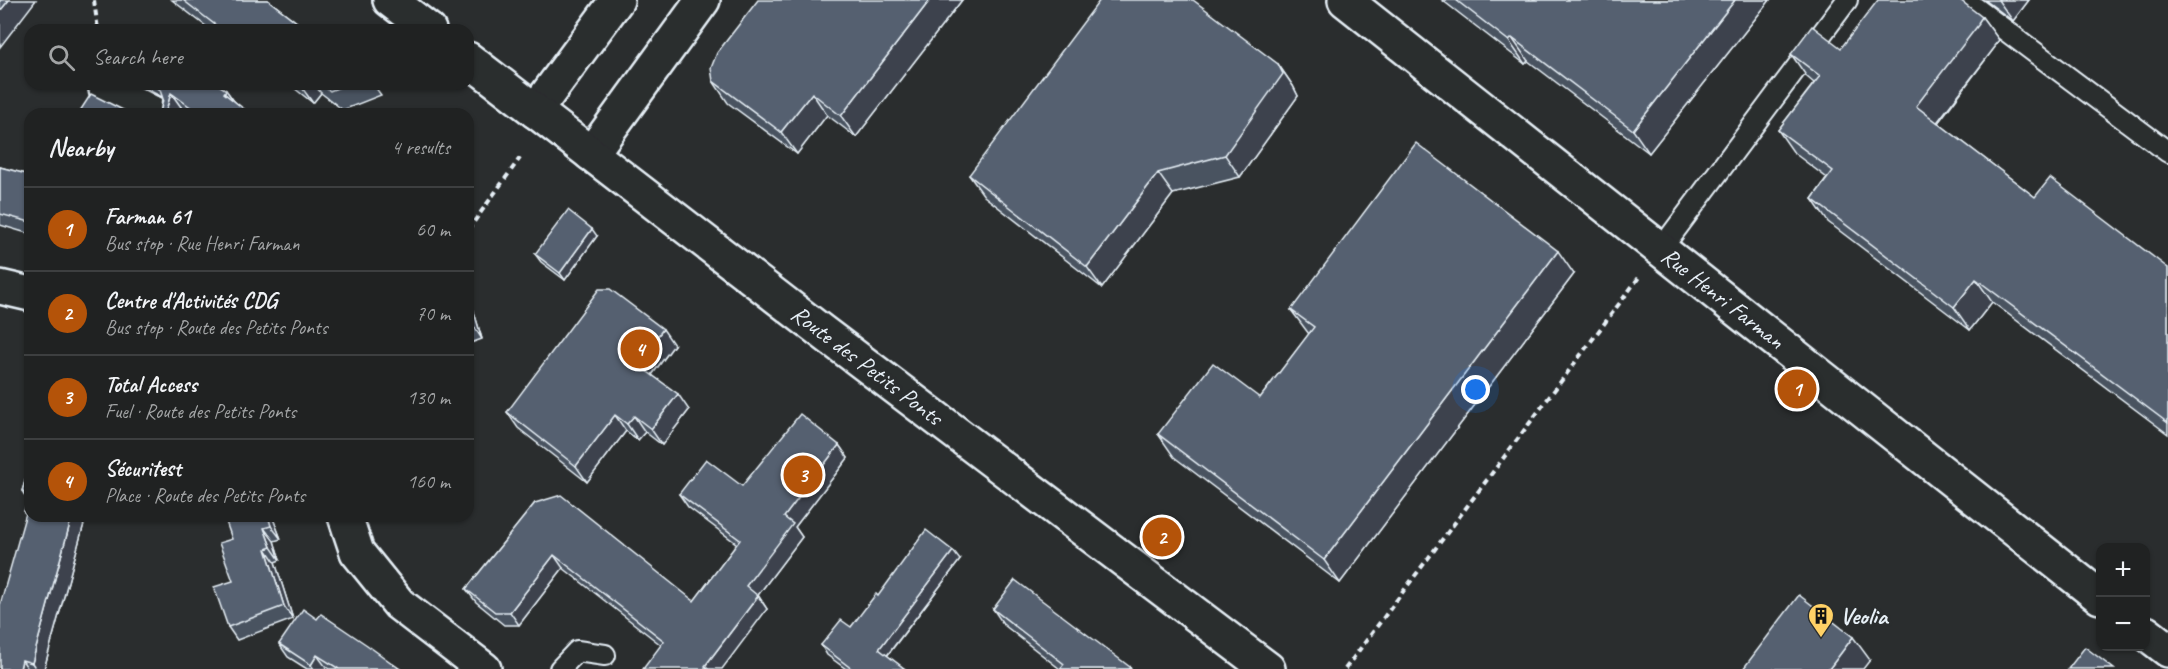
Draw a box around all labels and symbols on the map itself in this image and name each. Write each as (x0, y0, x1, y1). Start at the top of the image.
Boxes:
street label: Rue Henri Farman (1655, 241, 1791, 356)
street label: Route des Petits Ponts (785, 298, 950, 433)
pin: 4 (620, 326, 660, 372)
pin: 1 (1778, 366, 1816, 412)
your location (1461, 375, 1490, 404)
pin: 3 (784, 452, 822, 498)
pin: 2 (1142, 514, 1182, 560)
building icon: Veolia (1806, 601, 1836, 639)
place label: Veolia (1840, 601, 1890, 631)

